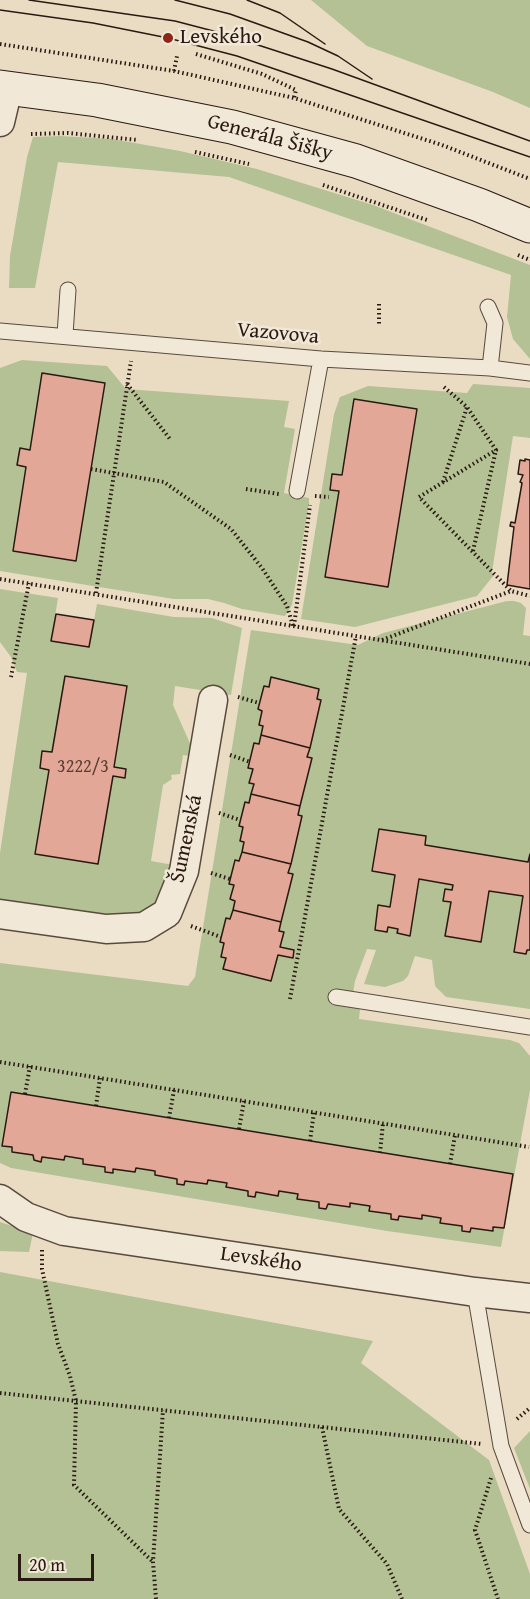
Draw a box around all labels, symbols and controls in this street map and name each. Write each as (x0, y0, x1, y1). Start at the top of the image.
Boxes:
place label: Levského (180, 25, 262, 51)
marker: Levského (161, 31, 175, 45)
street label: Generála Šišky (205, 109, 335, 167)
street label: Vazovova (236, 318, 320, 350)
house number: 3222/3 (57, 756, 109, 778)
street label: Šumenská (165, 793, 209, 885)
street label: Levského (219, 1242, 303, 1278)
scale bar (21, 1542, 98, 1580)
text: 20 m (29, 1551, 65, 1578)

